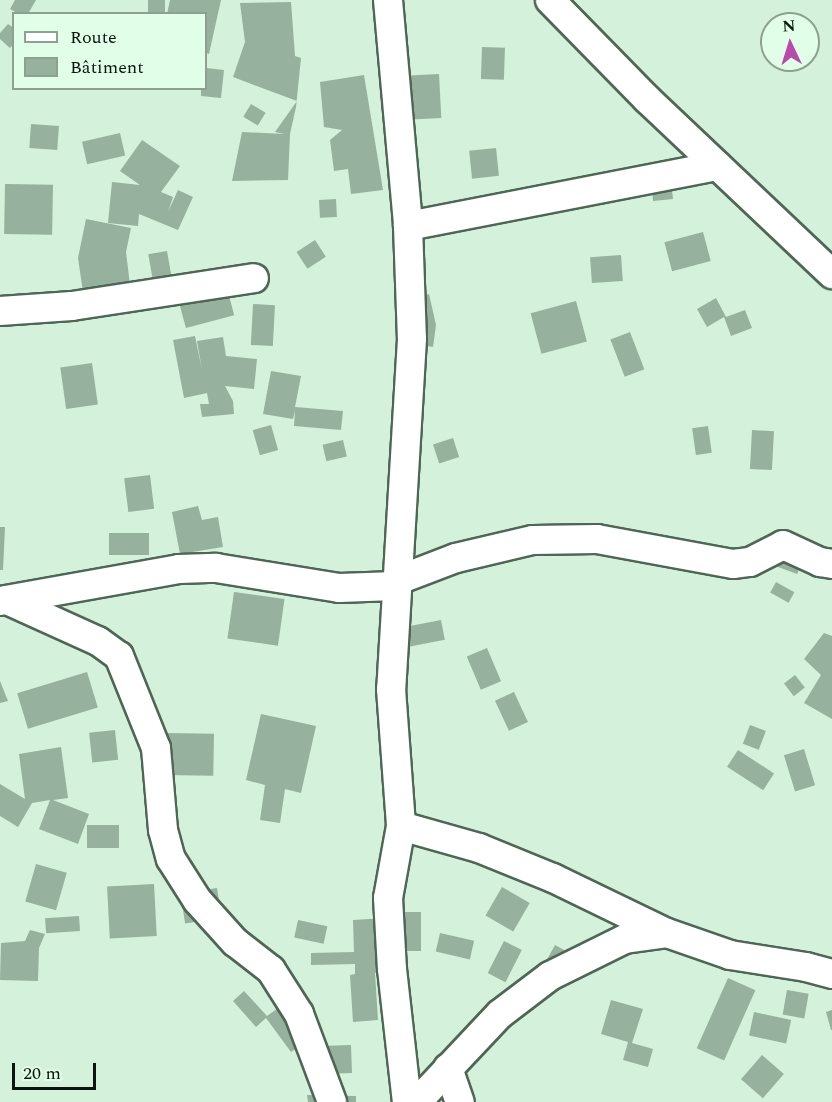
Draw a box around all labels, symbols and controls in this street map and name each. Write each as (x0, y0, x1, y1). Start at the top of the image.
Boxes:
legend (12, 12, 207, 90)
north arrow (760, 12, 820, 72)
text: N (782, 14, 796, 38)
text: Route (70, 24, 117, 51)
text: Bâtiment (70, 54, 144, 81)
scale bar (15, 1051, 99, 1089)
text: 20 m (23, 1060, 61, 1087)

